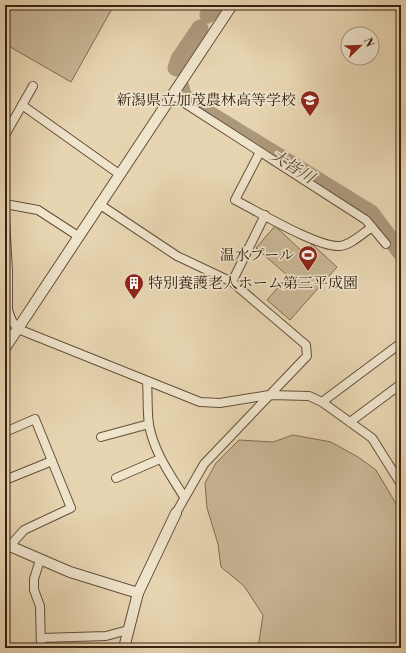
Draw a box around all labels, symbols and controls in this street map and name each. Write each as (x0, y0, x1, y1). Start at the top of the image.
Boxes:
north arrow (340, 26, 380, 66)
text: N (360, 36, 377, 49)
school or university icon: 新潟県立加茂農林高等学校 (299, 89, 321, 117)
place label: 新潟県立加茂農林高等学校 (116, 91, 296, 110)
water label: 大皆川 (267, 146, 320, 189)
sports icon: 温水プール (297, 244, 319, 272)
place label: 温水プール (220, 246, 294, 265)
building icon: 特別養護老人ホーム第三平成園 (123, 272, 145, 300)
place label: 特別養護老人ホーム第三平成園 (148, 274, 358, 293)

